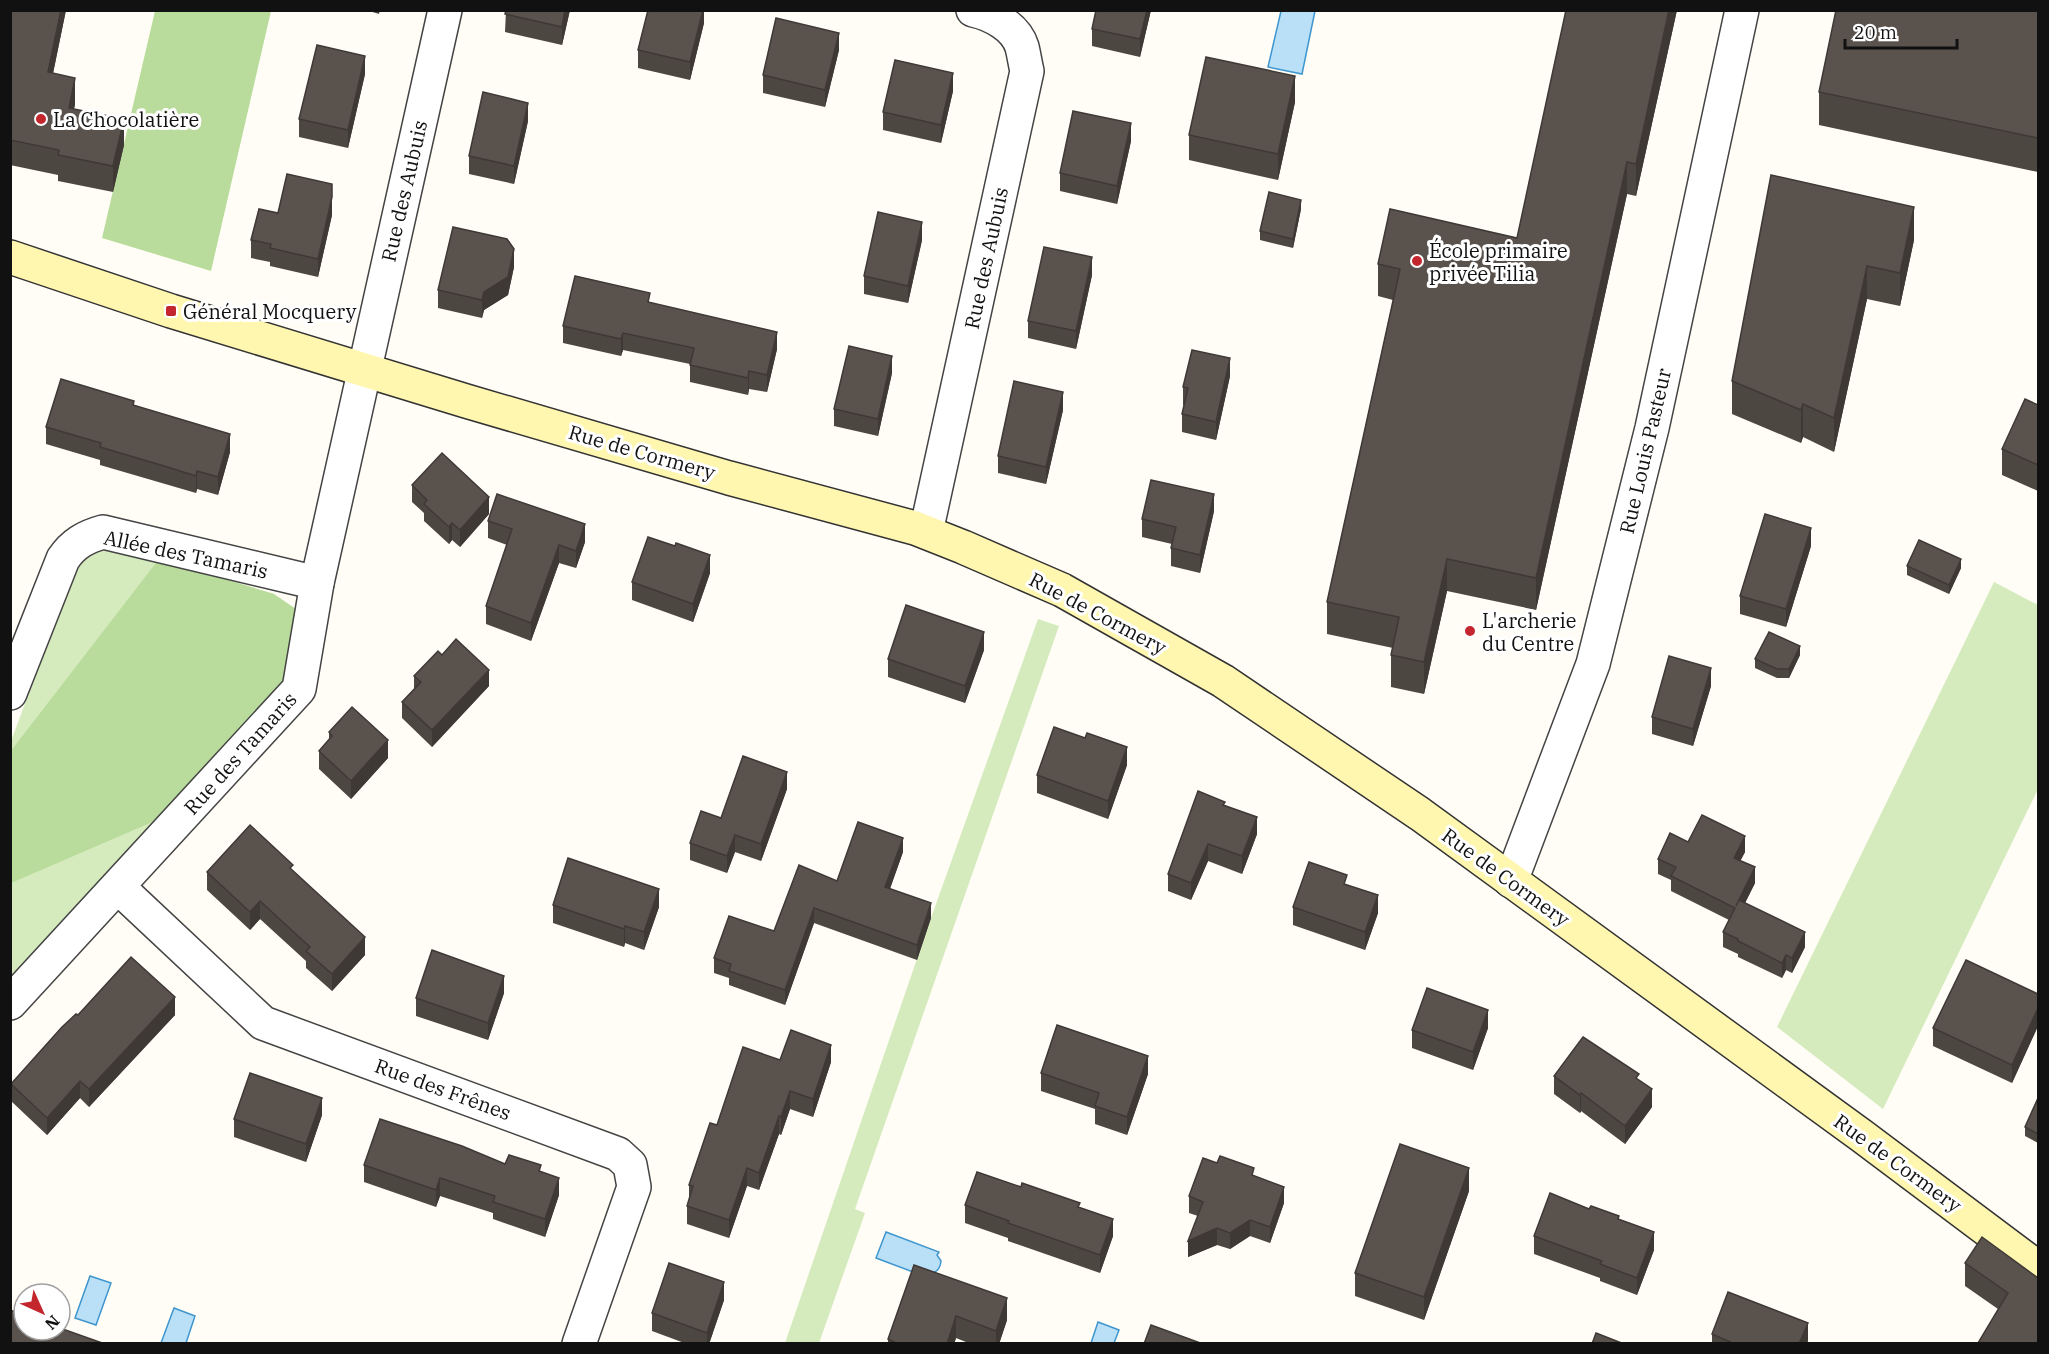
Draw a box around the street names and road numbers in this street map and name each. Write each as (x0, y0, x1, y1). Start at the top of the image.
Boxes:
street label: Rue des Aubuis (375, 118, 433, 264)
street label: Rue des Aubuis (958, 185, 1014, 331)
street label: Rue Louis Pasteur (1613, 365, 1677, 536)
street label: Rue de Cormery (565, 418, 719, 486)
street label: Allée des Tamaris (102, 523, 270, 585)
street label: Rue de Cormery (1025, 566, 1171, 661)
street label: Rue des Tamaris (178, 686, 302, 820)
street label: Rue de Cormery (1437, 822, 1575, 933)
street label: Rue des Frênes (371, 1052, 515, 1126)
street label: Rue de Cormery (1829, 1108, 1967, 1219)

